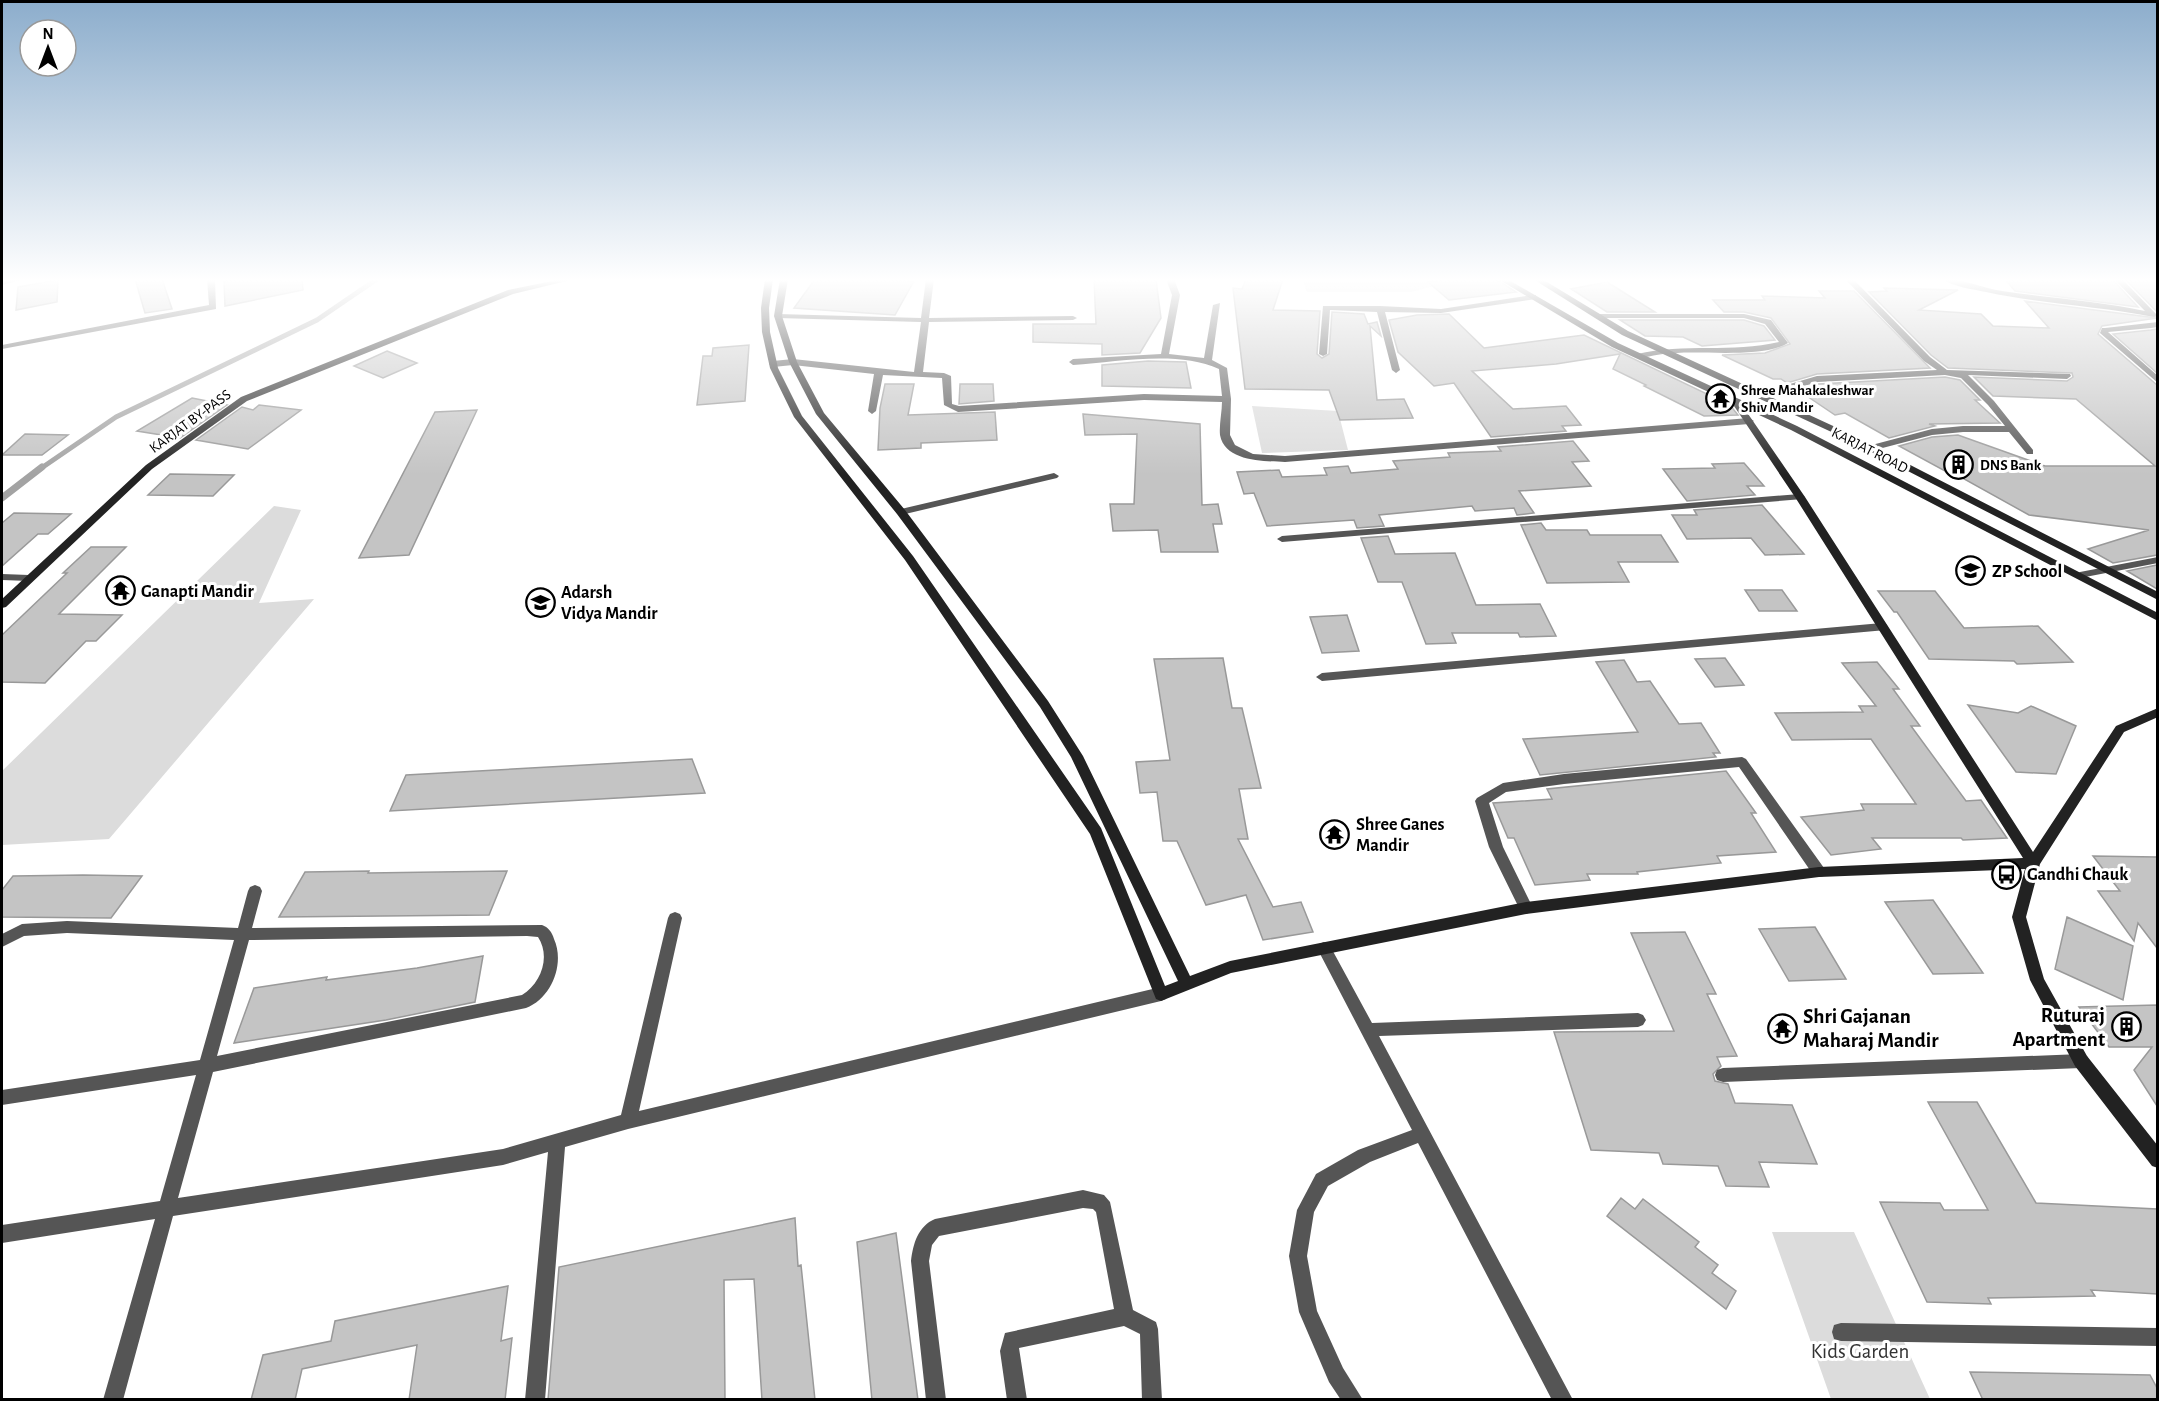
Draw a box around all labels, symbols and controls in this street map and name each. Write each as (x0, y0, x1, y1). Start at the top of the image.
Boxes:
north arrow (18, 18, 78, 78)
text: N (42, 26, 54, 42)
temple icon: Shree Mahakaleshwar Shiv Mandir (1704, 383, 1736, 415)
place label: Shree Mahakaleshwar Shiv Mandir (1741, 383, 1875, 415)
street label: KARJAT BY-PASS (147, 387, 234, 456)
street label: KARJAT ROAD (1829, 425, 1911, 476)
building icon: DNS Bank (1943, 449, 1975, 481)
place label: DNS Bank (1980, 458, 2042, 473)
school or university icon: ZP School (1955, 555, 1987, 587)
place label: ZP School (1992, 563, 2062, 581)
temple icon: Ganapti Mandir (104, 575, 136, 607)
place label: Ganapti Mandir (141, 583, 255, 601)
place label: Adarsh Vidya Mandir (561, 584, 658, 623)
school or university icon: Adarsh Vidya Mandir (524, 586, 556, 618)
place label: Shree Ganes Mandir (1356, 816, 1444, 855)
temple icon: Shree Ganes Mandir (1319, 818, 1351, 850)
bus stop icon: Gandhi Chauk (1990, 858, 2022, 890)
place label: Gandhi Chauk (2027, 866, 2128, 884)
place label: Ruturaj Apartment (2012, 1005, 2105, 1050)
place label: Shri Gajanan Maharaj Mandir (1803, 1006, 1939, 1051)
building icon: Ruturaj Apartment (2110, 1011, 2142, 1043)
temple icon: Shri Gajanan Maharaj Mandir (1766, 1012, 1798, 1044)
park label: Kids Garden (1811, 1341, 1909, 1362)

